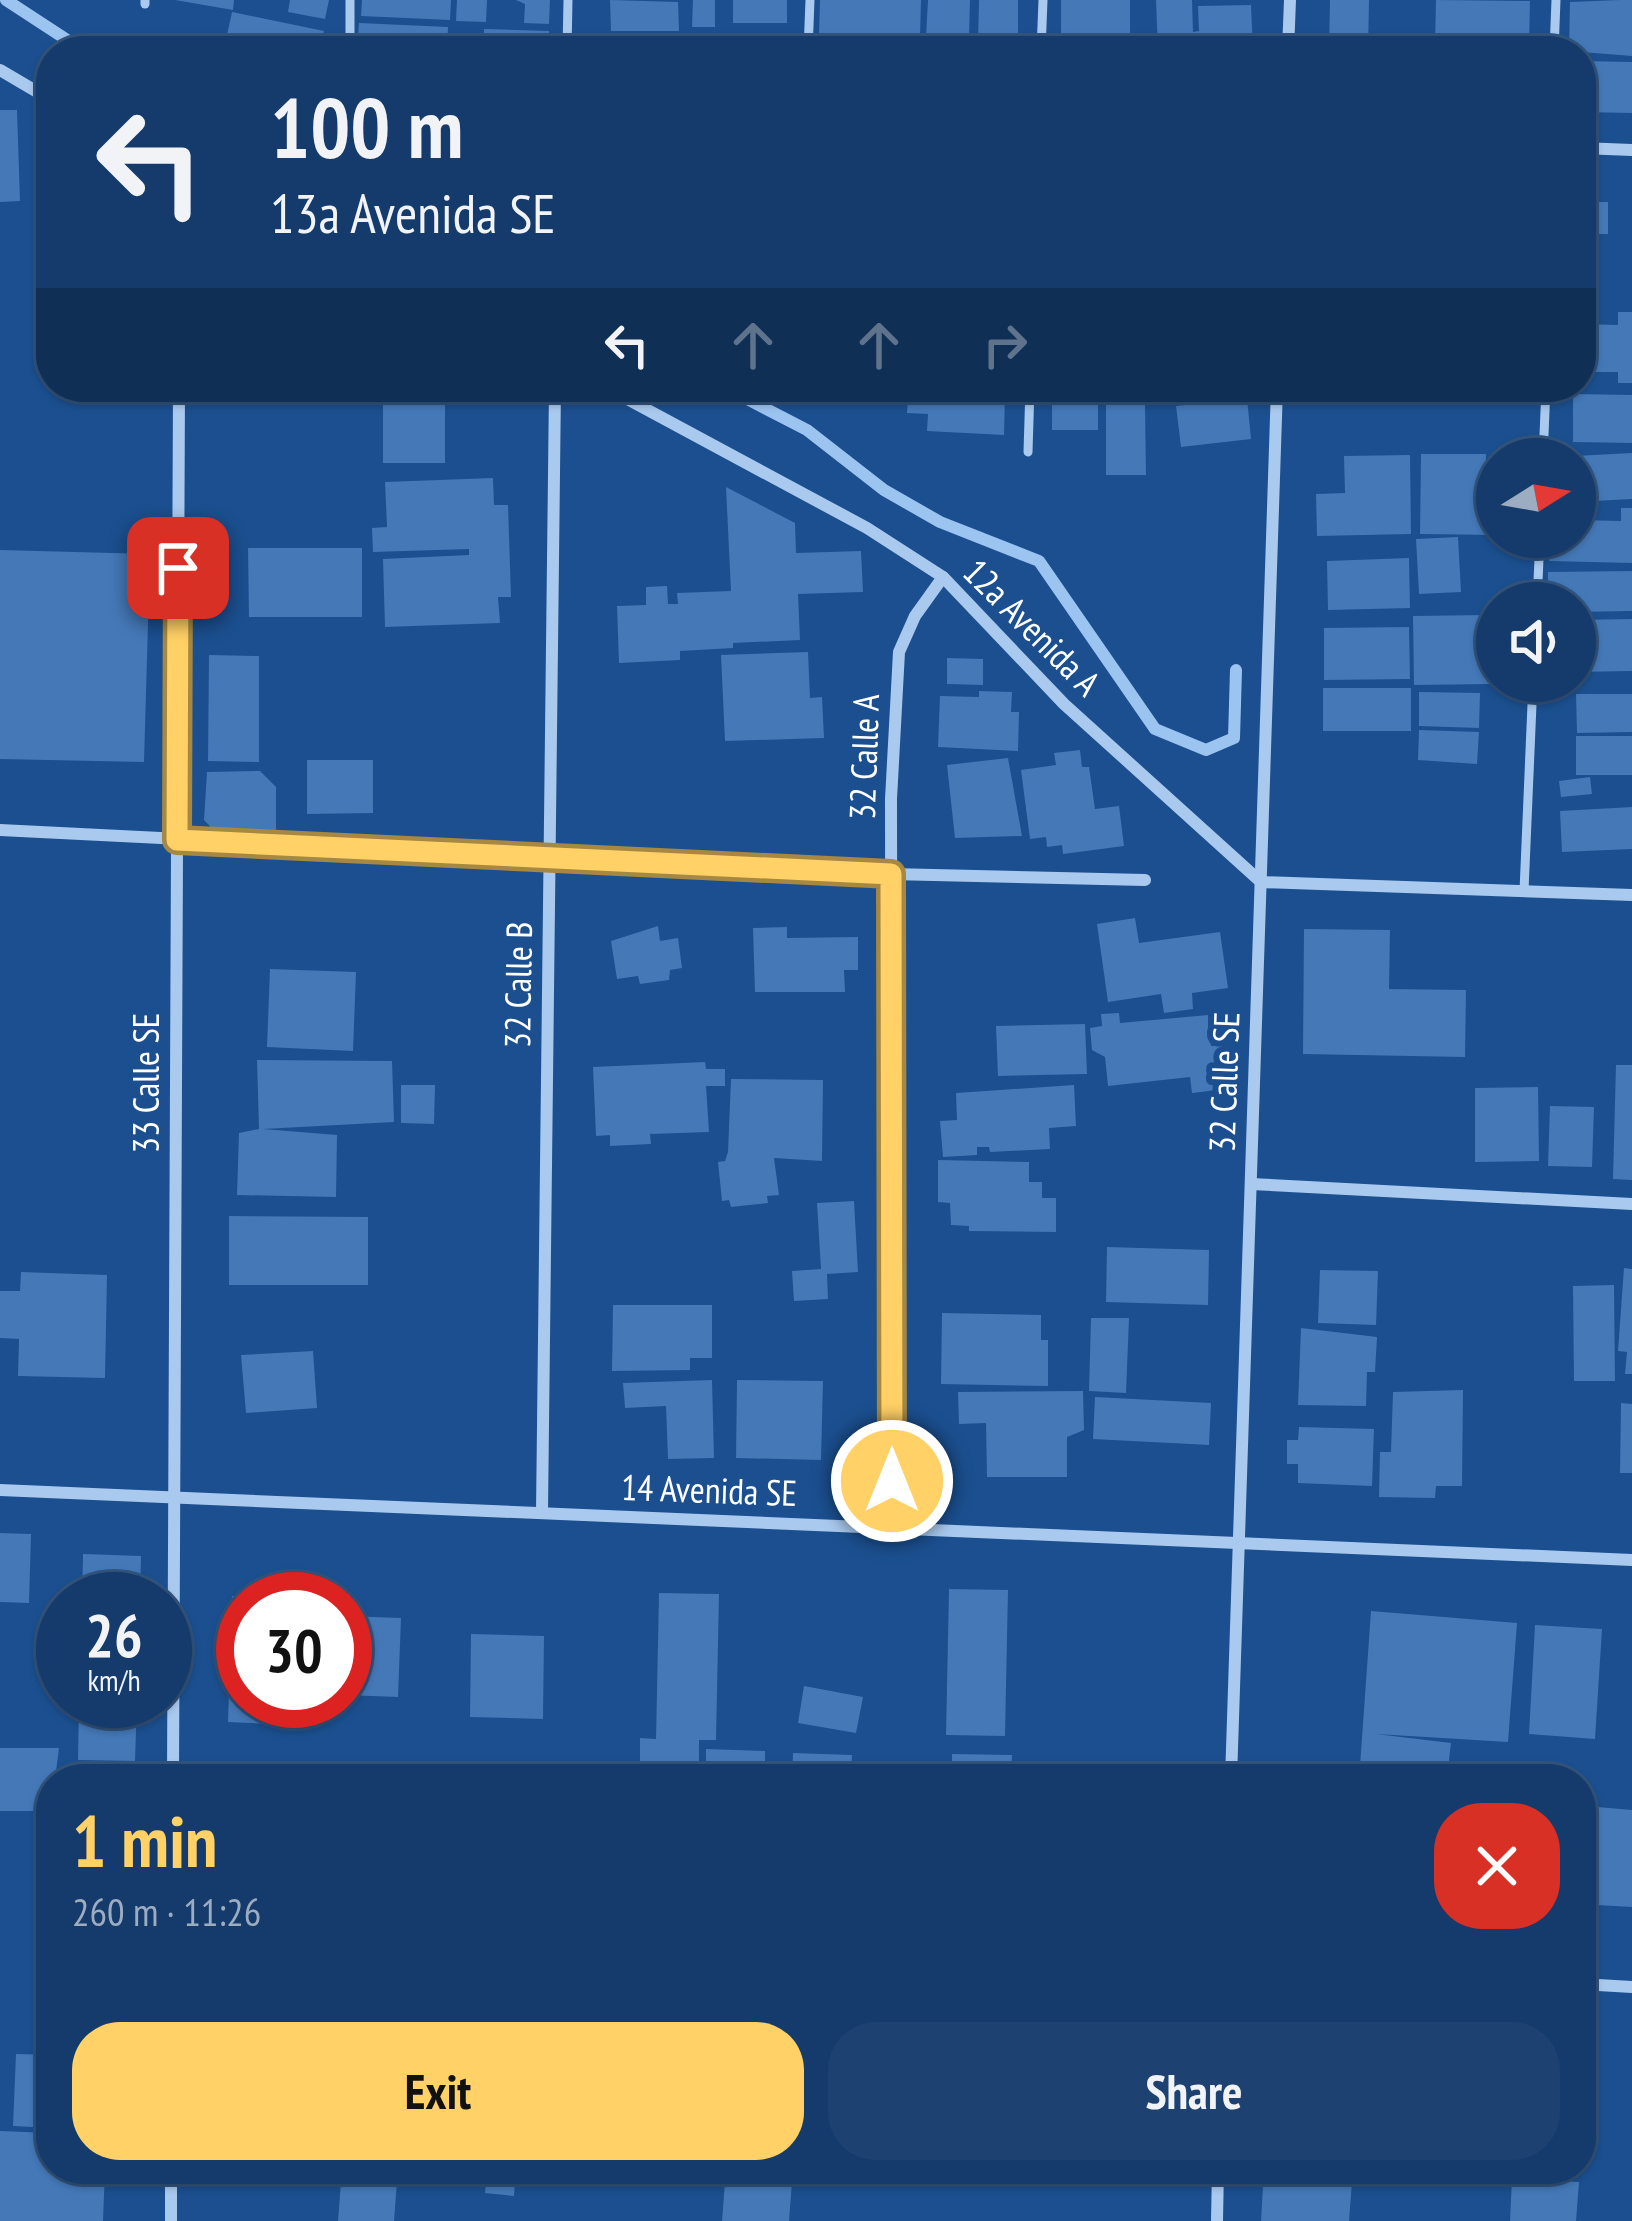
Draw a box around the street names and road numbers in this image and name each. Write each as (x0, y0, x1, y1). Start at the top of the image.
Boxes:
street label: 12a Avenida A (954, 548, 1111, 705)
street label: 32 Calle A (838, 693, 889, 821)
street label: 32 Calle B (493, 921, 542, 1049)
street label: 32 Calle SE (1198, 1011, 1249, 1153)
street label: 33 Calle SE (122, 1013, 169, 1153)
street label: 14 Avenida SE (620, 1463, 798, 1516)

